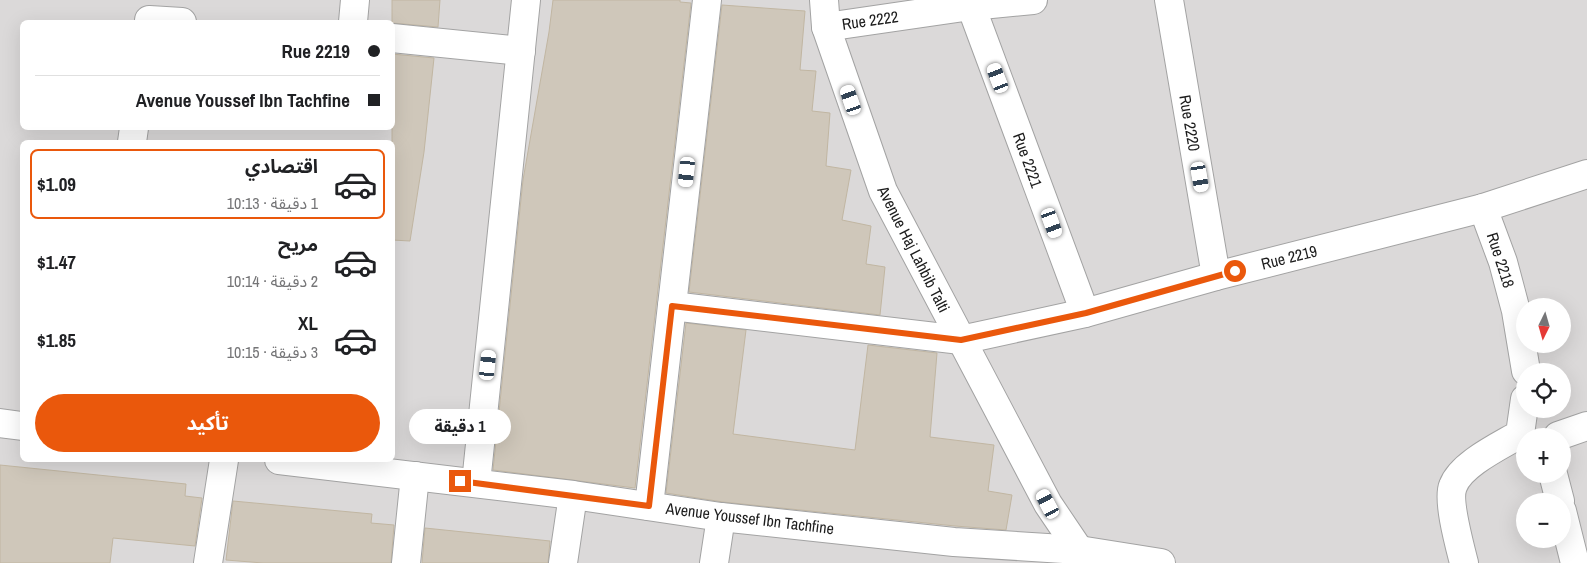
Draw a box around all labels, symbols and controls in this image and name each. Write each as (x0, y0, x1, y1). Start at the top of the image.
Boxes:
street label: Rue 2222 (840, 5, 900, 35)
text: Rue 2219 (282, 38, 350, 64)
car (985, 61, 1010, 95)
car (839, 83, 862, 117)
text: Avenue Youssef Ibn Tachfine (136, 87, 350, 113)
street label: Rue 2220 (1174, 93, 1206, 153)
street label: Rue 2221 (1008, 130, 1048, 191)
text: اقتصادي (245, 153, 318, 179)
car (677, 156, 696, 188)
car (1190, 161, 1209, 193)
icon: car (333, 162, 378, 207)
text: $1.09 (37, 171, 76, 197)
street label: Avenue Haj Lahbib Talti (872, 181, 955, 316)
text: 1 دقيقة · 10:13 (227, 192, 318, 214)
car (1039, 206, 1064, 240)
street label: Rue 2218 (1482, 230, 1520, 290)
text: مريح (278, 231, 318, 257)
street label: Rue 2219 (1259, 239, 1319, 275)
icon: car (333, 240, 378, 285)
text: $1.47 (37, 249, 76, 275)
route start (1224, 260, 1246, 282)
text: 2 دقيقة · 10:14 (227, 270, 318, 292)
north arrow (1516, 298, 1571, 352)
map controls (1516, 298, 1571, 548)
text: XL (298, 310, 318, 336)
icon: car (333, 318, 378, 363)
text: $1.85 (37, 327, 76, 353)
text: 3 دقيقة · 10:15 (227, 341, 318, 363)
car (478, 349, 497, 381)
button: locate (1516, 363, 1571, 418)
button: تأكيد (35, 394, 380, 452)
callout: 1 دقيقة (409, 408, 511, 444)
text: 1 دقيقة (434, 415, 486, 437)
button: + (1516, 428, 1571, 483)
route end (449, 470, 471, 492)
car (1034, 487, 1061, 521)
button: − (1516, 493, 1571, 548)
street label: Avenue Youssef Ibn Tachfine (664, 497, 835, 539)

